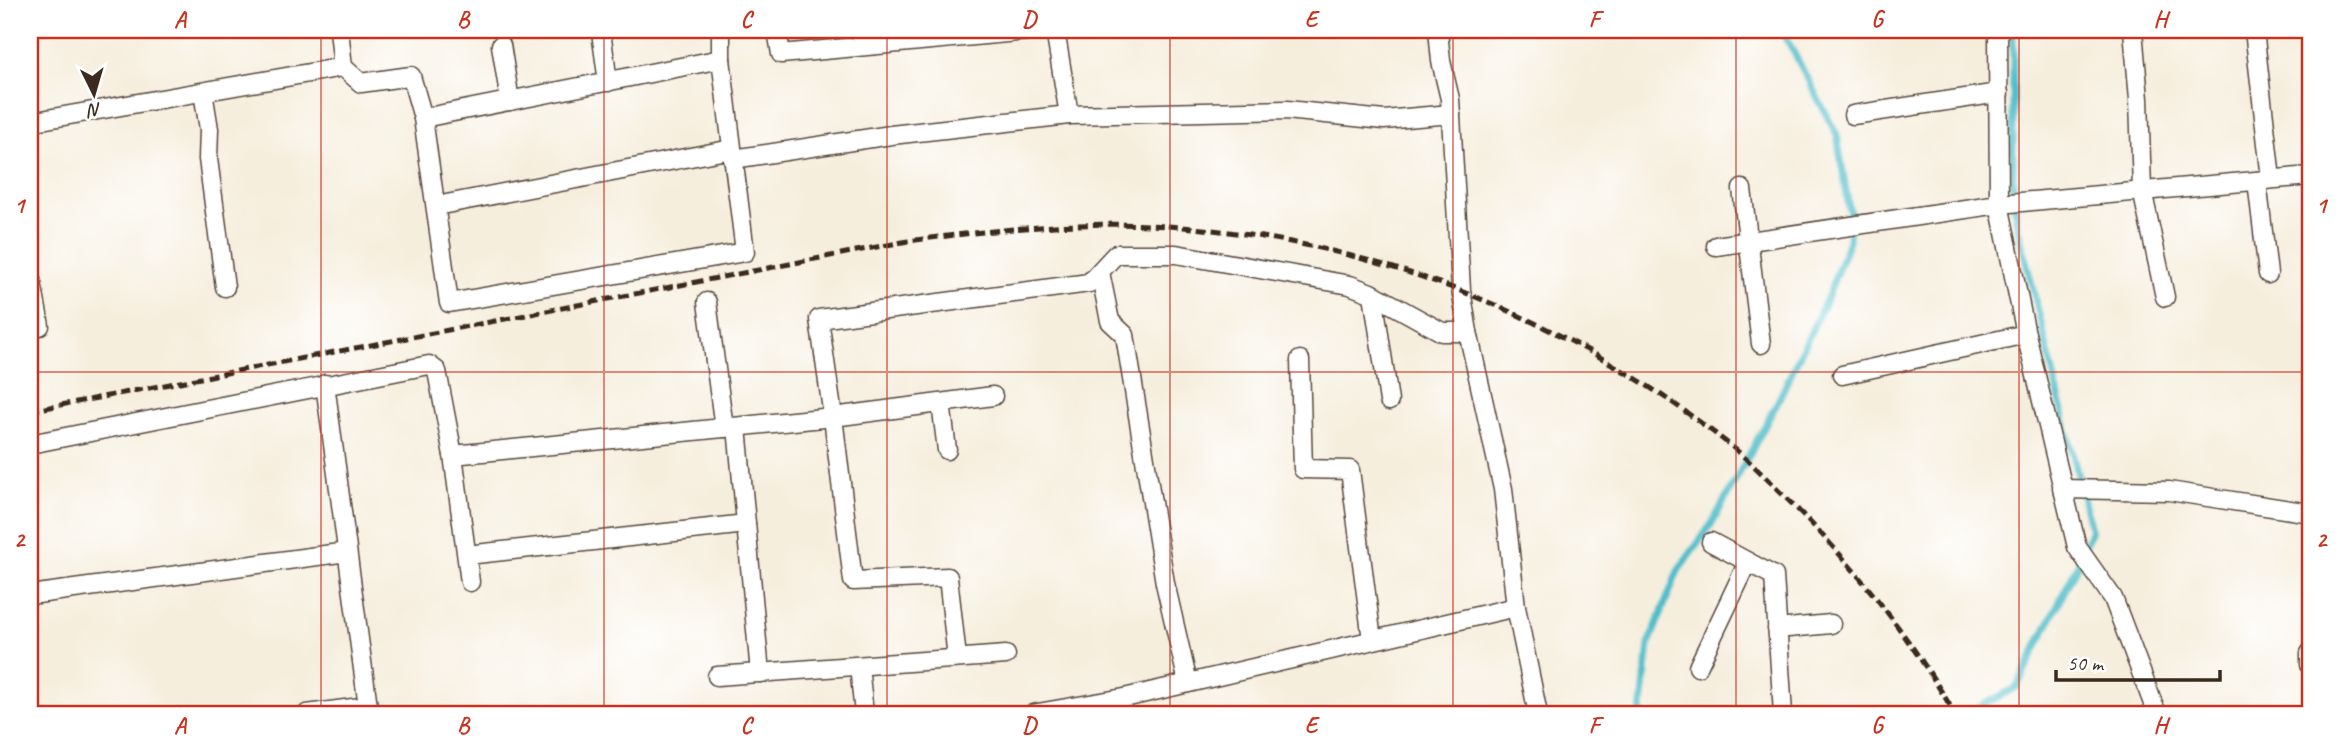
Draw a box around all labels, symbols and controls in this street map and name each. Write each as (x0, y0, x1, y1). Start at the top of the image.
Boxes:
text: A (174, 5, 188, 34)
text: B (457, 5, 471, 34)
text: C (741, 5, 755, 34)
text: D (1022, 5, 1038, 34)
text: E (1305, 5, 1321, 34)
text: F (1589, 5, 1605, 34)
text: G (1871, 5, 1886, 34)
text: H (2153, 5, 2171, 34)
north arrow (60, 60, 130, 130)
text: N (85, 97, 102, 123)
text: 1 (14, 191, 27, 220)
text: 1 (2316, 191, 2329, 220)
text: 2 (14, 525, 27, 554)
text: 2 (2316, 525, 2329, 554)
scale bar (2056, 639, 2221, 683)
text: 50 m (2067, 650, 2105, 676)
text: A (174, 711, 188, 740)
text: B (457, 711, 471, 740)
text: C (741, 711, 755, 740)
text: D (1022, 711, 1038, 740)
text: E (1305, 711, 1321, 740)
text: F (1589, 711, 1605, 740)
text: G (1871, 711, 1886, 740)
text: H (2153, 711, 2171, 740)

